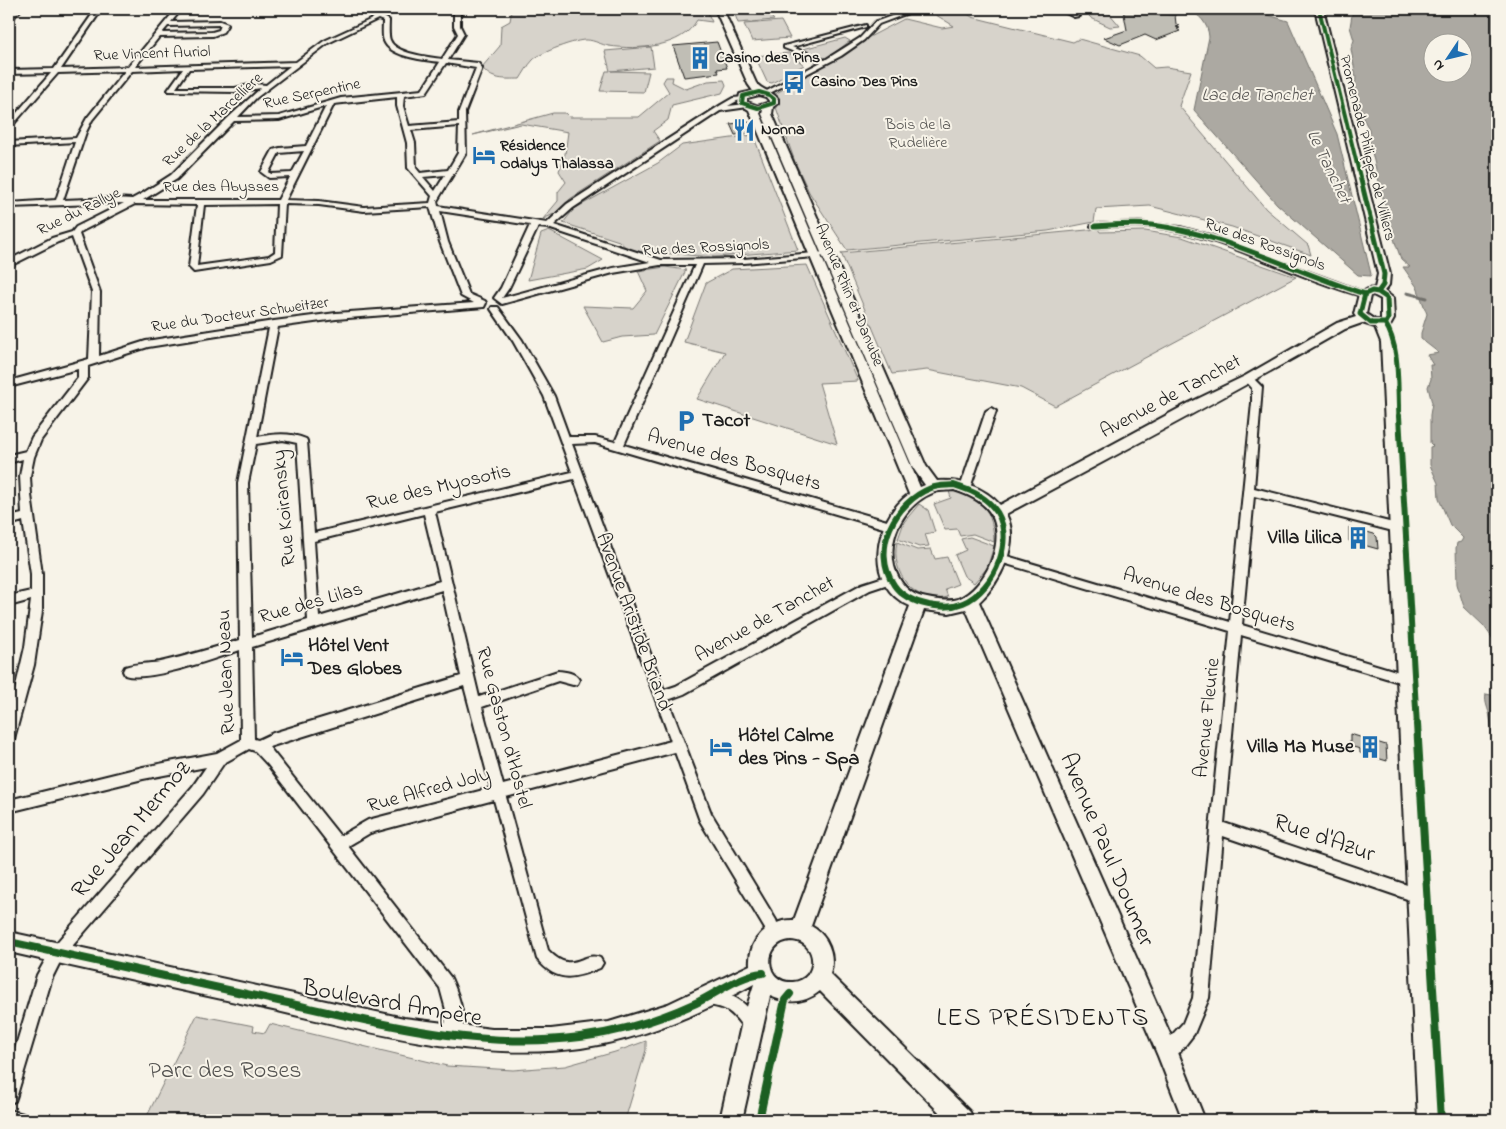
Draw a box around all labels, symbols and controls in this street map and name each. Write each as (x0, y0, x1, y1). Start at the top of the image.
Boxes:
north arrow (1424, 32, 1474, 82)
street label: Rue Vincent Auriol (93, 40, 211, 68)
building icon: Casino des Pins (687, 45, 713, 71)
place label: Casino des Pins (716, 46, 820, 70)
street label: Promenade Philippe de Villiers (1332, 53, 1402, 243)
text: N (1427, 55, 1450, 74)
street label: Rue de la Marcelliere (157, 66, 269, 173)
bus stop icon: Casino Des Pins (781, 69, 807, 95)
place label: Casino Des Pins (811, 70, 918, 94)
street label: Rue Serpentine (261, 72, 364, 116)
water label: Lac de Tanchet (1201, 83, 1315, 109)
park label: Bois de la Rudelière (884, 113, 951, 155)
restaurant icon: Nonna (731, 117, 757, 143)
place label: Nonna (761, 118, 805, 142)
water label: Le Tanchet (1299, 126, 1358, 210)
place label: Résidence Odalys Thalassa (499, 134, 614, 177)
hotel icon: Résidence Odalys Thalassa (471, 142, 497, 168)
street label: Rue des Abysses (163, 175, 279, 199)
street label: Rue du Rallye (33, 181, 126, 243)
street label: Rue des Rossignols (1201, 212, 1329, 278)
street label: Avenue Rhin et Danube (808, 220, 890, 371)
street label: Rue des Rossignols (642, 233, 770, 263)
street label: Rue du Docteur Schweitzer (150, 291, 330, 339)
street label: Avenue de Tanchet (1095, 347, 1247, 446)
place label: Tacot (702, 407, 751, 436)
parking icon: Tacot (673, 408, 699, 434)
street label: Avenue des Bosquets (644, 422, 824, 500)
street label: Rue Koiransky (265, 448, 305, 568)
street label: Rue des Myosotis (364, 457, 514, 519)
place label: Villa Lilica (1267, 524, 1342, 553)
building icon: Villa Lilica (1345, 525, 1371, 551)
street label: Avenue Aristide Briand (587, 529, 679, 715)
street label: Avenue des Bosquets (1119, 561, 1299, 641)
street label: Avenue de Tanchet (690, 569, 841, 671)
street label: Rue des Lilas (256, 575, 366, 633)
street label: Rue Jean Neau (210, 609, 244, 735)
place label: Hôtel Vent Des Globes (307, 632, 402, 684)
hotel icon: Hôtel Vent Des Globes (279, 644, 305, 670)
street label: Rue Gaston d'Hostel (467, 644, 539, 812)
street label: Avenue Fleurie (1187, 657, 1229, 779)
place label: Hôtel Calme des Pins - Spa (738, 722, 860, 774)
place label: Villa Ma Muse (1246, 733, 1355, 762)
hotel icon: Hôtel Calme des Pins - Spa (708, 734, 734, 760)
building icon: Villa Ma Muse (1357, 734, 1383, 760)
street label: Avenue Paul Doumer (1049, 748, 1163, 953)
street label: Rue Jean Mermoz (64, 753, 201, 907)
street label: Rue Alfred Joly (364, 761, 494, 821)
street label: Rue d'Azur (1268, 805, 1380, 873)
street label: Boulevard Ampère (299, 971, 485, 1037)
district label: LES PRÉSIDENTS (937, 1000, 1149, 1038)
park label: Parc des Roses (149, 1054, 301, 1089)

